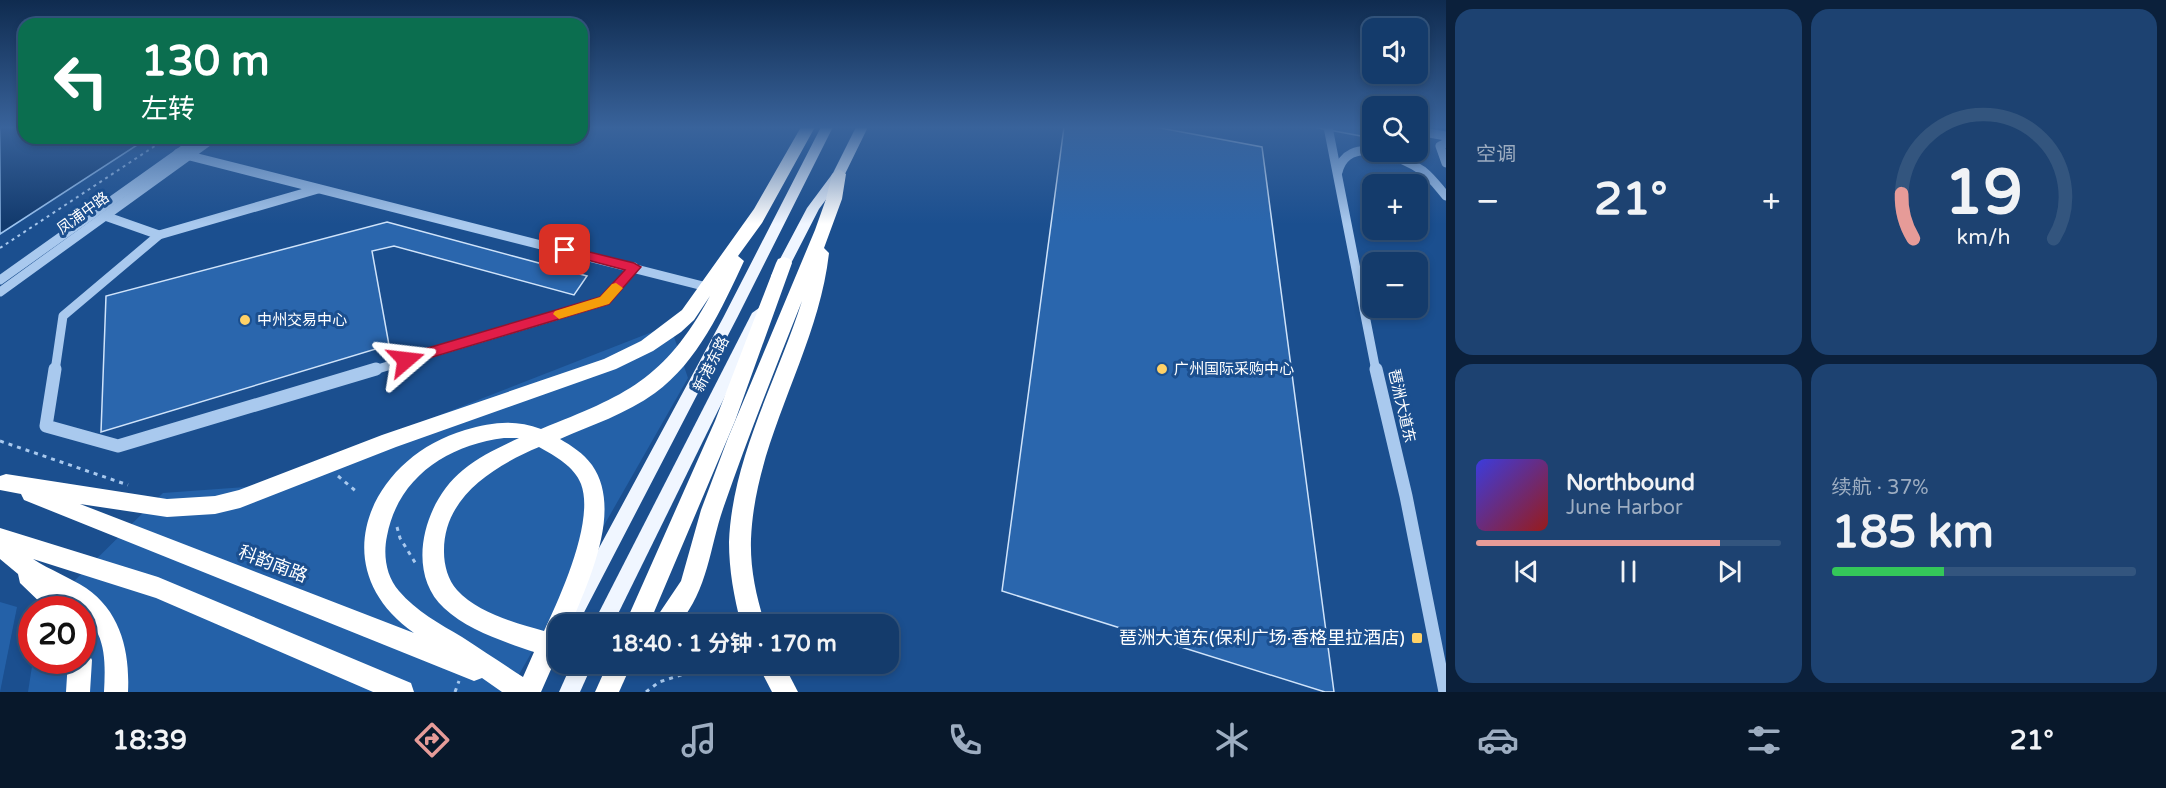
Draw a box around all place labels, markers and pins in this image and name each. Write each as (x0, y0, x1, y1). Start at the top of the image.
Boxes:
pin (539, 224, 590, 275)
place label: 中州交易中心 (257, 311, 347, 329)
marker: 中州交易中心 (238, 313, 252, 327)
place label: 广州国际采购中心 (1174, 360, 1294, 378)
marker: 广州国际采购中心 (1155, 362, 1169, 376)
place label: 琶洲大道东(保利广场·香格里拉酒店) (1119, 627, 1405, 649)
marker: 琶洲大道东(保利广场·香格里拉酒店) (1410, 631, 1424, 645)

